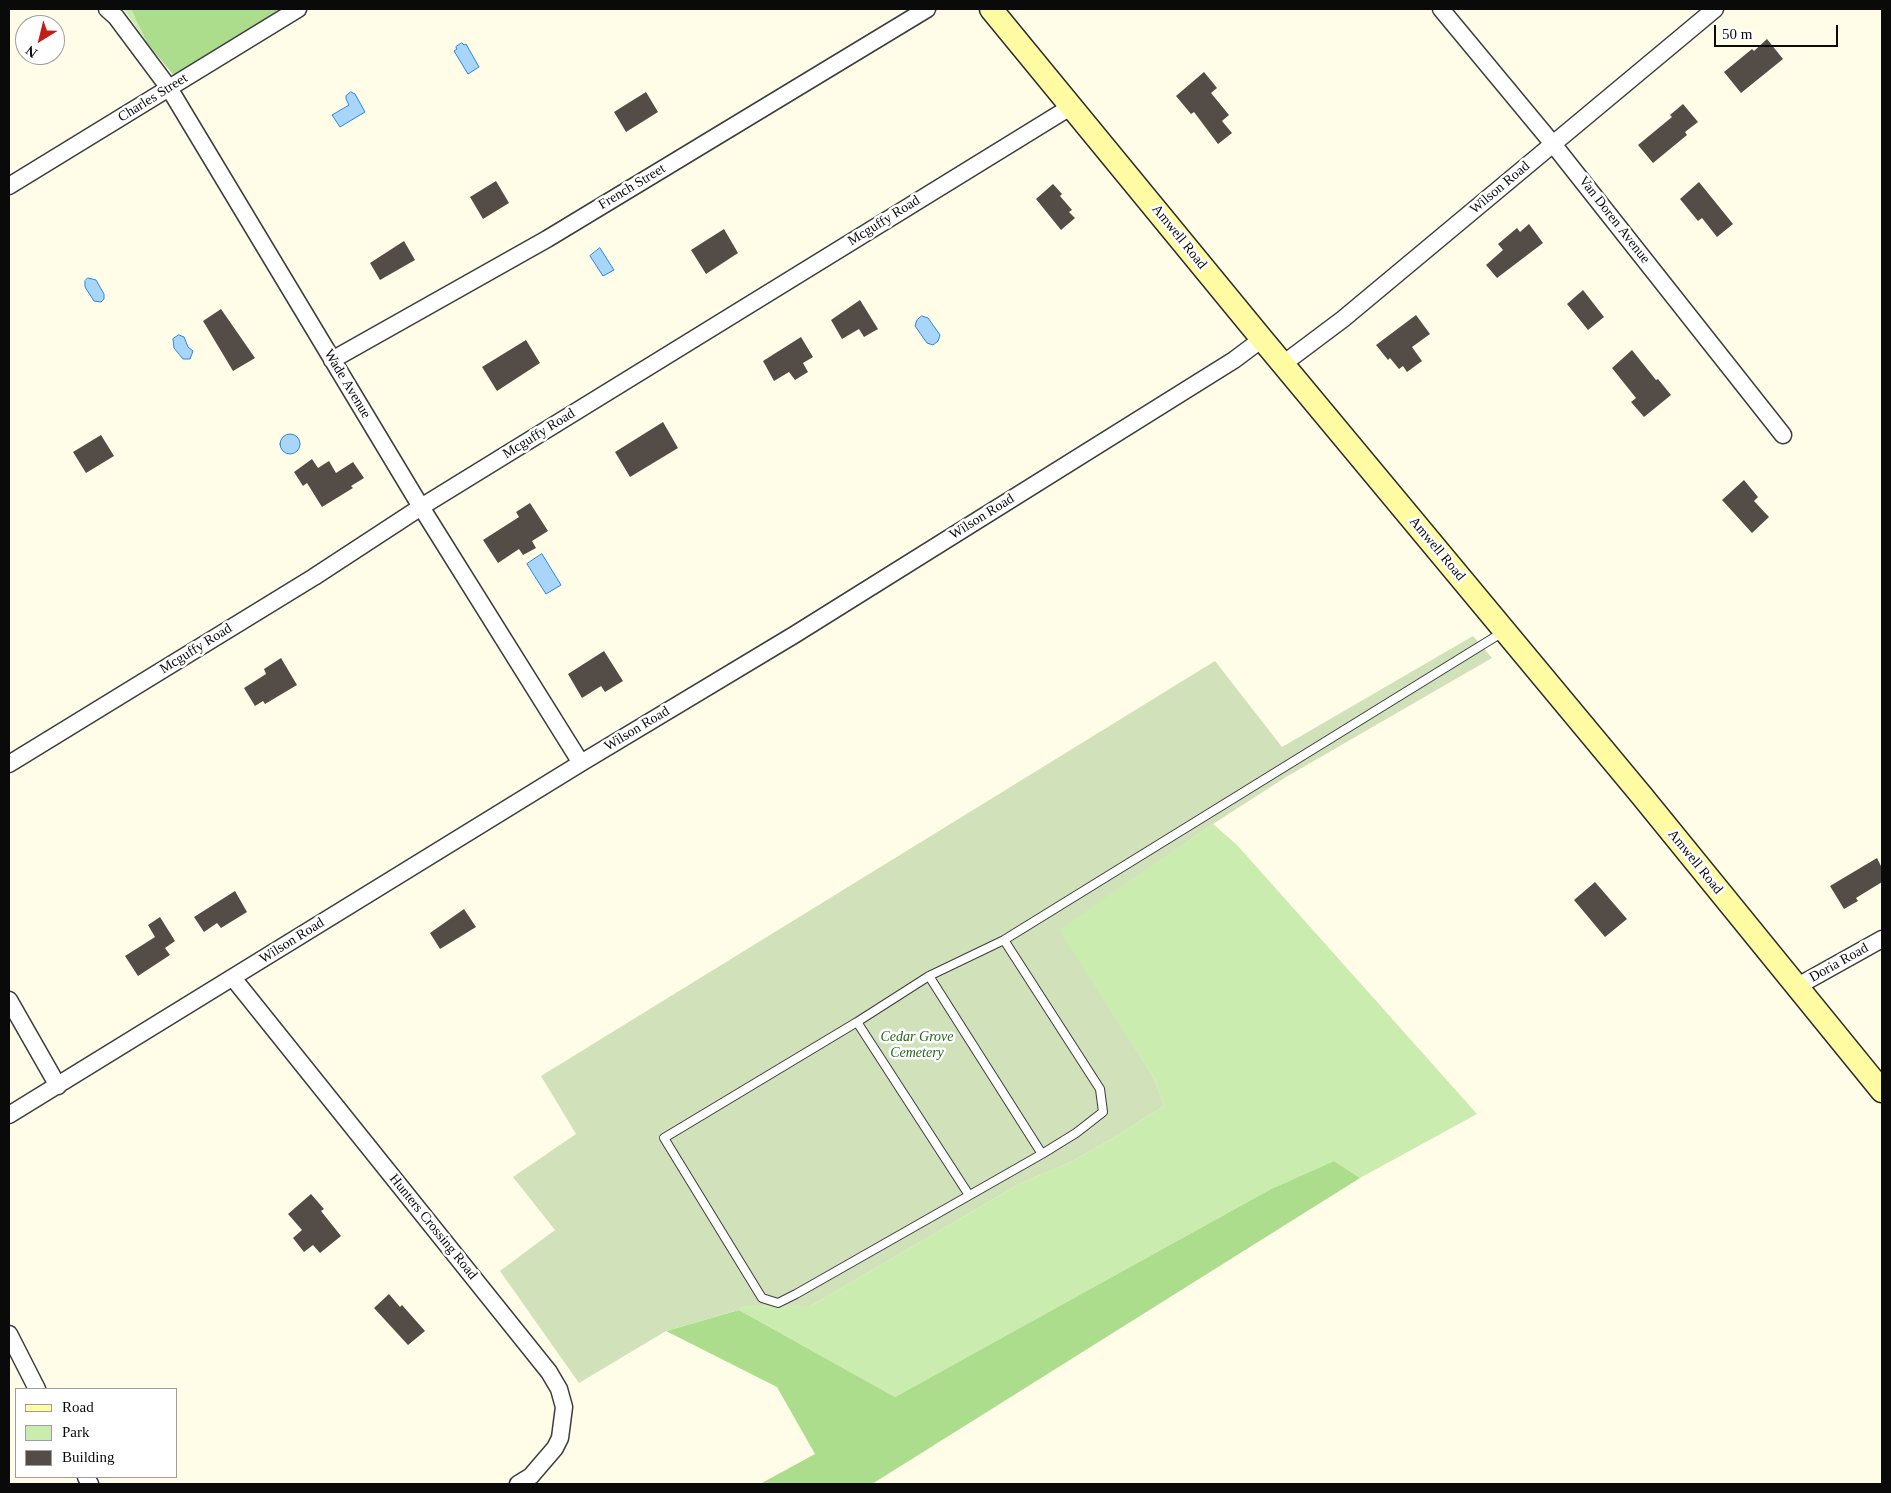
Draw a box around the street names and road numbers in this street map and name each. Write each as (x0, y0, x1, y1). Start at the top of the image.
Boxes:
street label: Charles Street (115, 70, 191, 126)
street label: Wilson Road (1467, 158, 1533, 218)
street label: French Street (596, 160, 668, 214)
street label: Van Doren Avenue (1575, 173, 1653, 267)
street label: Mcguffy Road (845, 192, 923, 250)
street label: Amwell Road (1148, 201, 1210, 273)
street label: Wade Avenue (320, 346, 374, 422)
street label: Mcguffy Road (500, 405, 578, 463)
street label: Wilson Road (947, 491, 1017, 543)
street label: Amwell Road (1405, 514, 1469, 584)
street label: Mcguffy Road (157, 620, 235, 678)
street label: Wilson Road (601, 703, 673, 755)
street label: Amwell Road (1664, 826, 1726, 898)
street label: Wilson Road (257, 915, 327, 967)
street label: Doria Road (1807, 940, 1871, 986)
street label: Hunters Crossing Road (385, 1171, 481, 1283)

